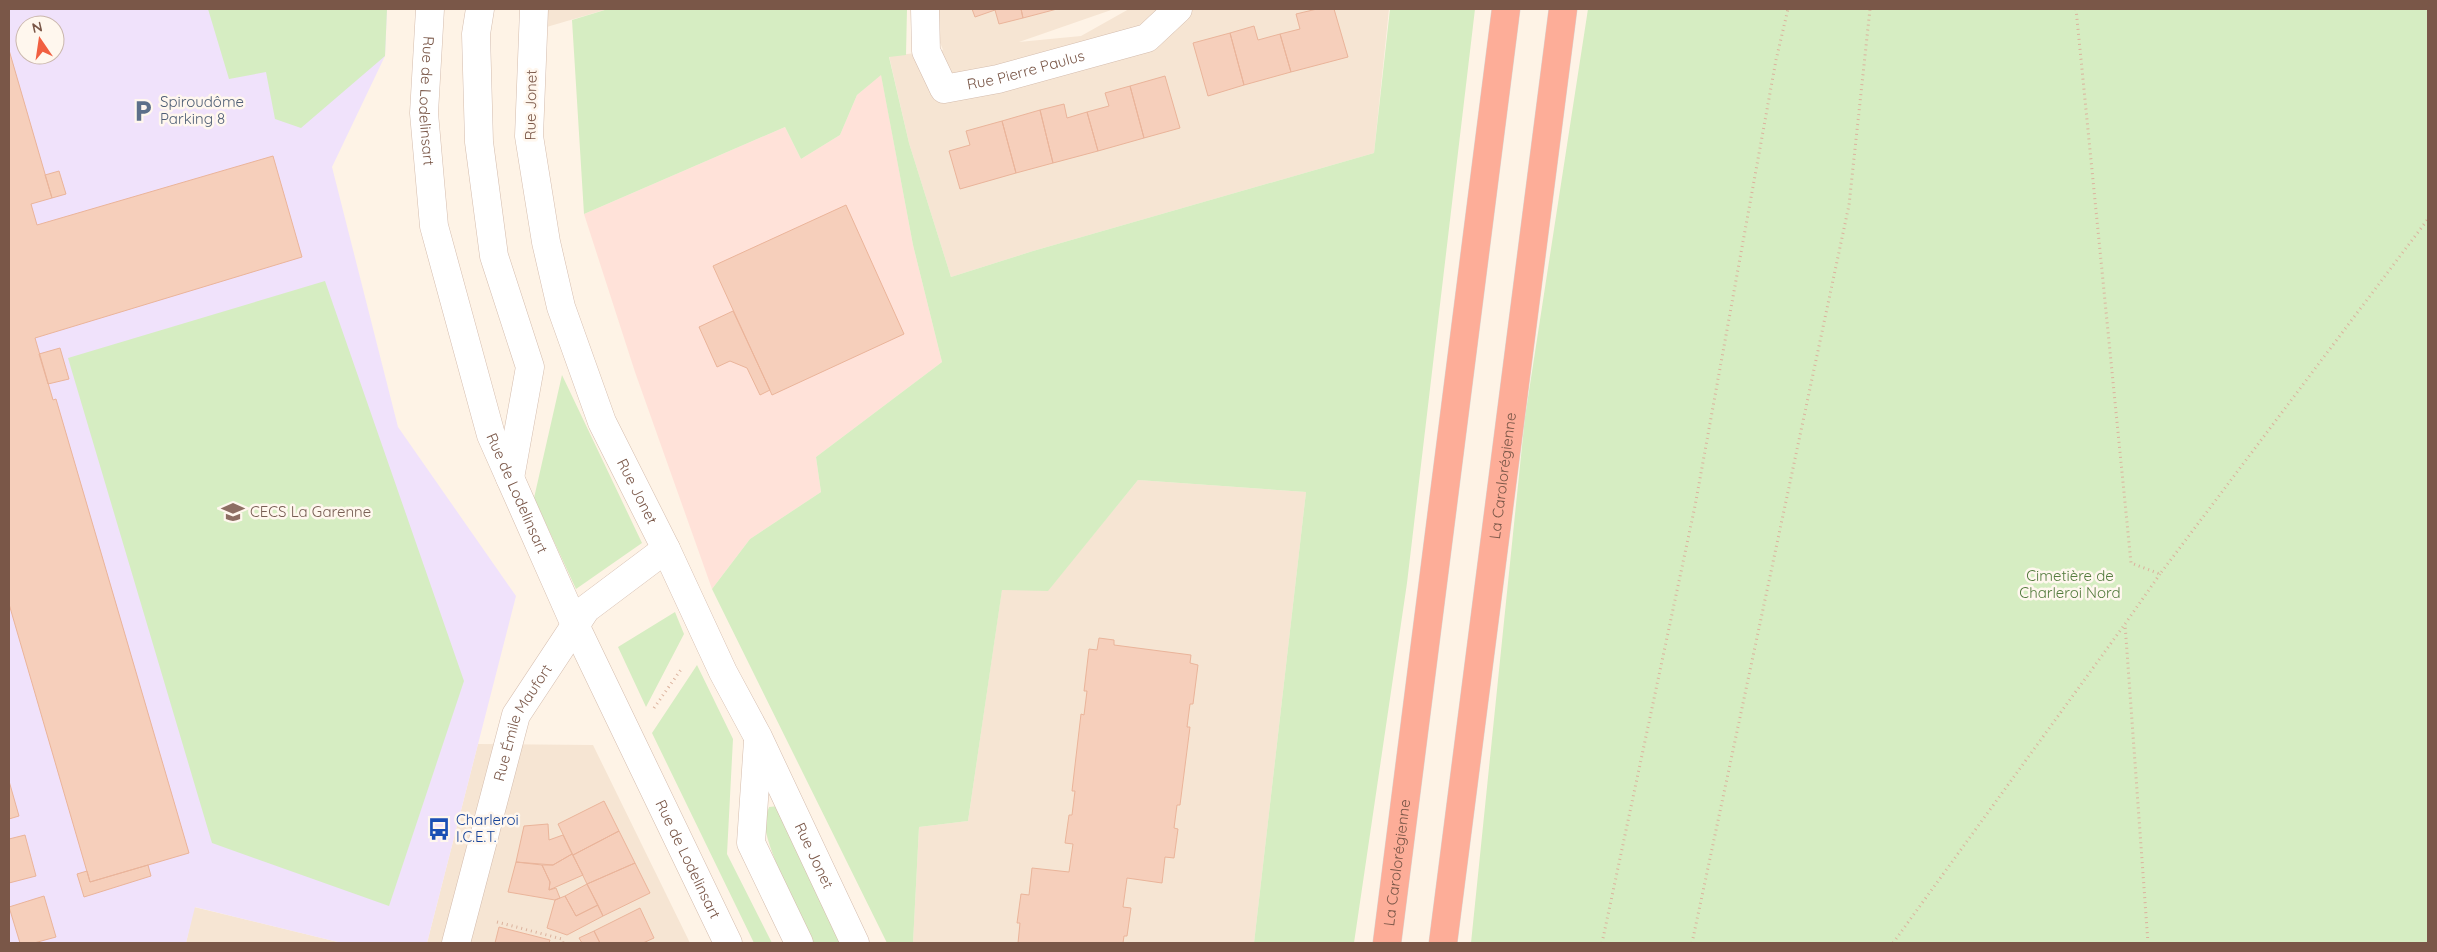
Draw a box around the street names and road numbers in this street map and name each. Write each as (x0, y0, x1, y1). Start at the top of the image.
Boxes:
street label: Rue de Lodelinsart (415, 36, 439, 166)
street label: Rue Pierre Paulus (965, 46, 1087, 94)
street label: Rue Jonet (520, 69, 541, 141)
street label: La Carolorégienne (1485, 411, 1520, 540)
street label: Rue de Lodelinsart (482, 430, 552, 556)
street label: Rue Jonet (613, 455, 662, 527)
street label: Rue Émile Maufort (489, 660, 556, 783)
street label: Rue de Lodelinsart (651, 796, 725, 922)
street label: La Carolorégienne (1379, 798, 1414, 927)
street label: Rue Jonet (791, 819, 838, 892)

